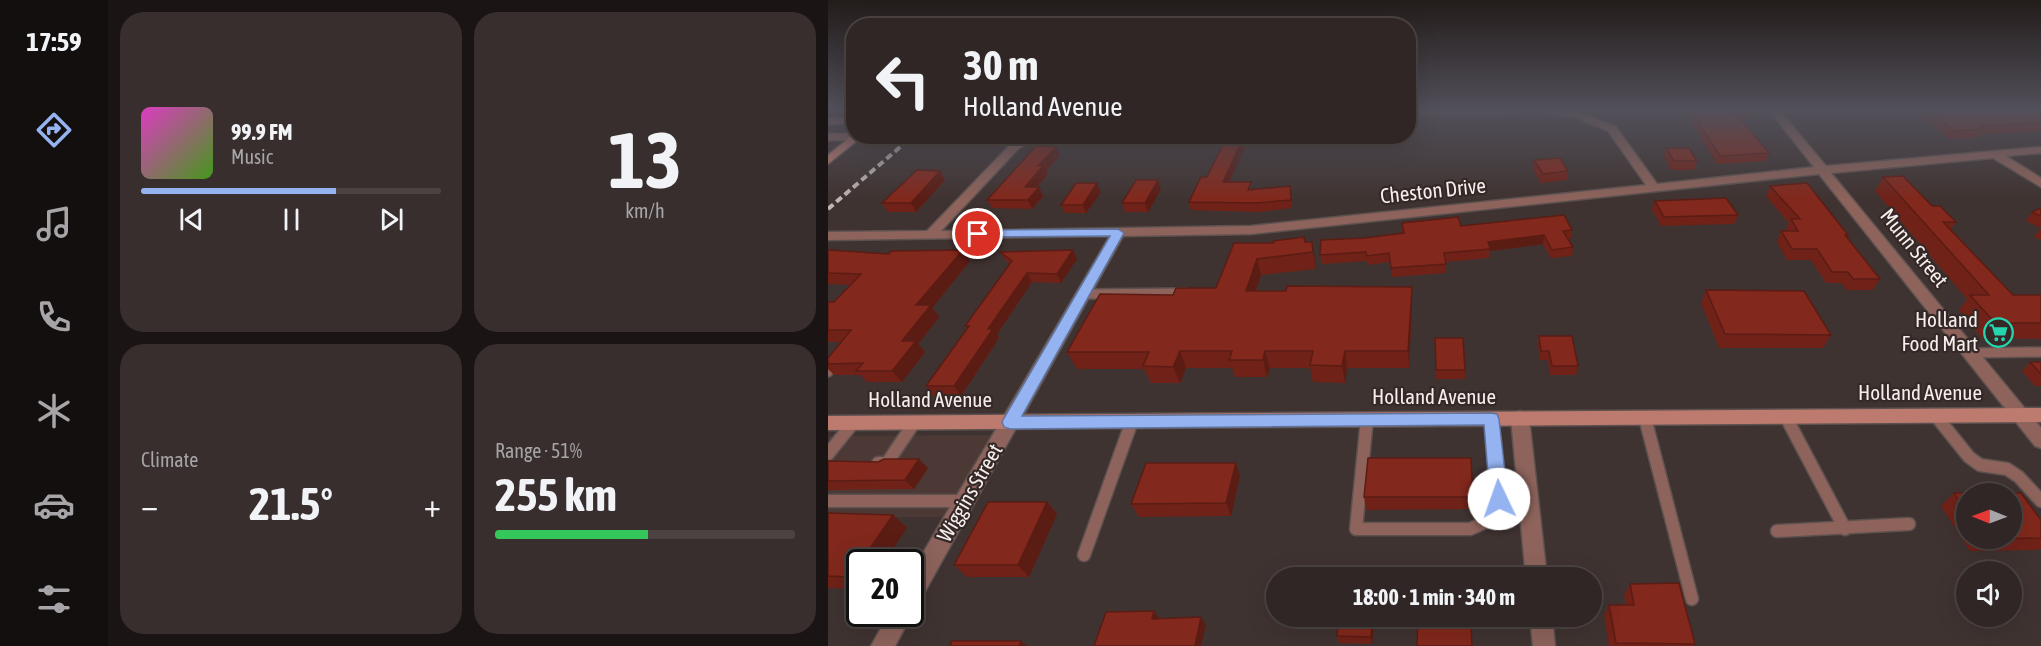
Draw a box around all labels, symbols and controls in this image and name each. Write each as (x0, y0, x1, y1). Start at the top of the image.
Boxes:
text: 17:59 (26, 26, 82, 57)
text: 30 m (963, 41, 1038, 89)
icon: left (864, 42, 942, 120)
text: Holland Avenue (963, 91, 1123, 122)
icon: directions (33, 109, 75, 151)
text: 13 (608, 115, 682, 205)
text: 99.9 FM (231, 119, 293, 145)
text: Music (231, 145, 273, 168)
street label: Cheston Drive (1379, 173, 1487, 207)
text: km/h (625, 199, 665, 222)
icon: music (33, 203, 75, 245)
icon: previous (175, 203, 208, 236)
icon: pause (275, 203, 308, 236)
icon: next (375, 203, 408, 236)
street label: Munn Street (1876, 203, 1954, 291)
pin (952, 208, 1003, 259)
icon: arrive (961, 217, 994, 250)
icon: phone (33, 296, 75, 338)
place label: Holland Food Mart (1902, 307, 1978, 355)
supermarket icon: Holland Food Mart (1983, 316, 2015, 348)
street label: Holland Avenue (1858, 380, 1982, 404)
street label: Holland Avenue (1372, 384, 1496, 408)
street label: Holland Avenue (868, 387, 992, 411)
icon: climate (33, 390, 75, 432)
text: Range · 51% (495, 439, 582, 462)
street label: Wiggins Street (931, 439, 1007, 546)
text: Climate (141, 448, 198, 471)
position arrow (1467, 467, 1531, 531)
text: 255 km (495, 469, 617, 521)
text: 21.5° (249, 478, 333, 530)
north arrow (1956, 483, 2022, 549)
map controls (1956, 483, 2022, 627)
icon: car (33, 484, 75, 526)
text: − (141, 486, 158, 524)
text: + (424, 486, 441, 524)
speed limit sign: 20 (846, 549, 924, 627)
button: sound (1956, 561, 2022, 627)
icon: filters (33, 578, 75, 620)
text: 18:00 · 1 min · 340 m (1353, 584, 1515, 610)

